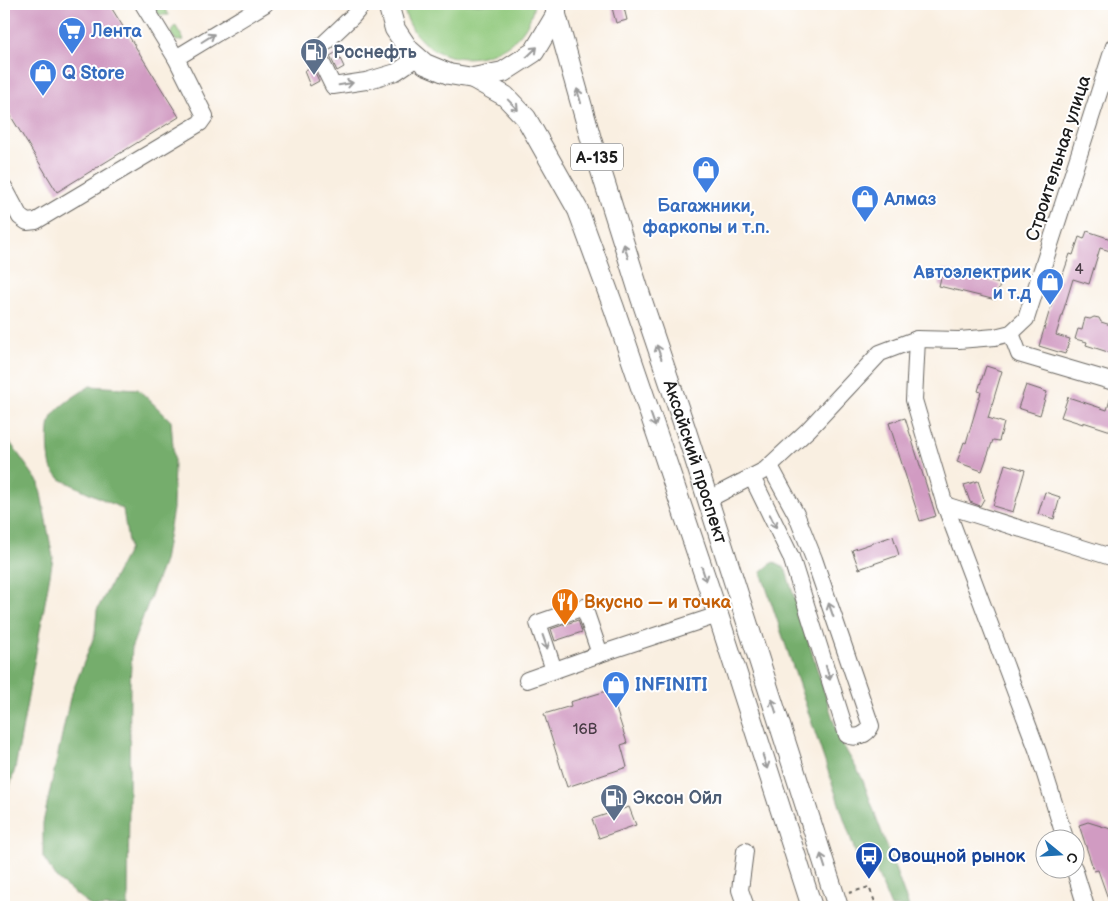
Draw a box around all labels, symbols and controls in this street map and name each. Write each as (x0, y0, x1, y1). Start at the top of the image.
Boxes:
supermarket icon: Лента (57, 16, 87, 55)
place label: Лента (90, 21, 142, 42)
one-way arrow (201, 33, 215, 43)
fuel station icon: Роснефть (299, 37, 329, 76)
place label: Роснефть (333, 42, 417, 63)
one-way arrow (525, 46, 538, 57)
shop icon: Q Store (28, 58, 58, 97)
place label: Q Store (62, 63, 125, 84)
street label: Строительная улица (1022, 72, 1095, 244)
one-way arrow (338, 79, 354, 89)
one-way arrow (573, 88, 583, 104)
one-way arrow (507, 98, 519, 111)
road number: А-135 (571, 144, 623, 170)
shop icon: Багажники, фаркопы и т.п. (691, 155, 721, 194)
shop icon: Алмаз (850, 184, 880, 223)
place label: Алмаз (883, 189, 937, 210)
place label: Багажники, фаркопы и т.п. (643, 196, 769, 238)
one-way arrow (621, 244, 631, 260)
house number: 4 (1074, 260, 1084, 279)
place label: Автоэлектрик и т.д (913, 262, 1031, 304)
shop icon: Автоэлектрик и т.д (1035, 267, 1065, 306)
one-way arrow (654, 344, 663, 360)
street label: Аксайский проспект (658, 376, 731, 547)
one-way arrow (648, 412, 658, 428)
one-way arrow (769, 513, 778, 528)
one-way arrow (700, 566, 709, 581)
restaurant icon: Вкусно — и точка (550, 587, 580, 626)
place label: Вкусно — и точка (584, 592, 731, 613)
one-way arrow (826, 603, 836, 619)
one-way arrow (540, 634, 550, 650)
one-way arrow (824, 665, 833, 681)
shop icon: INFINITI (601, 670, 631, 709)
place label: INFINITI (635, 675, 708, 696)
one-way arrow (768, 698, 778, 714)
house number: 16В (573, 720, 598, 739)
one-way arrow (761, 754, 770, 769)
fuel station icon: Эксон Ойл (599, 783, 629, 822)
place label: Эксон Ойл (633, 788, 722, 809)
north arrow (1036, 828, 1086, 878)
bus stop icon: Овощной рынок (854, 841, 884, 880)
place label: Овощной рынок (888, 846, 1025, 867)
text: С (1062, 851, 1081, 865)
one-way arrow (818, 853, 827, 869)

